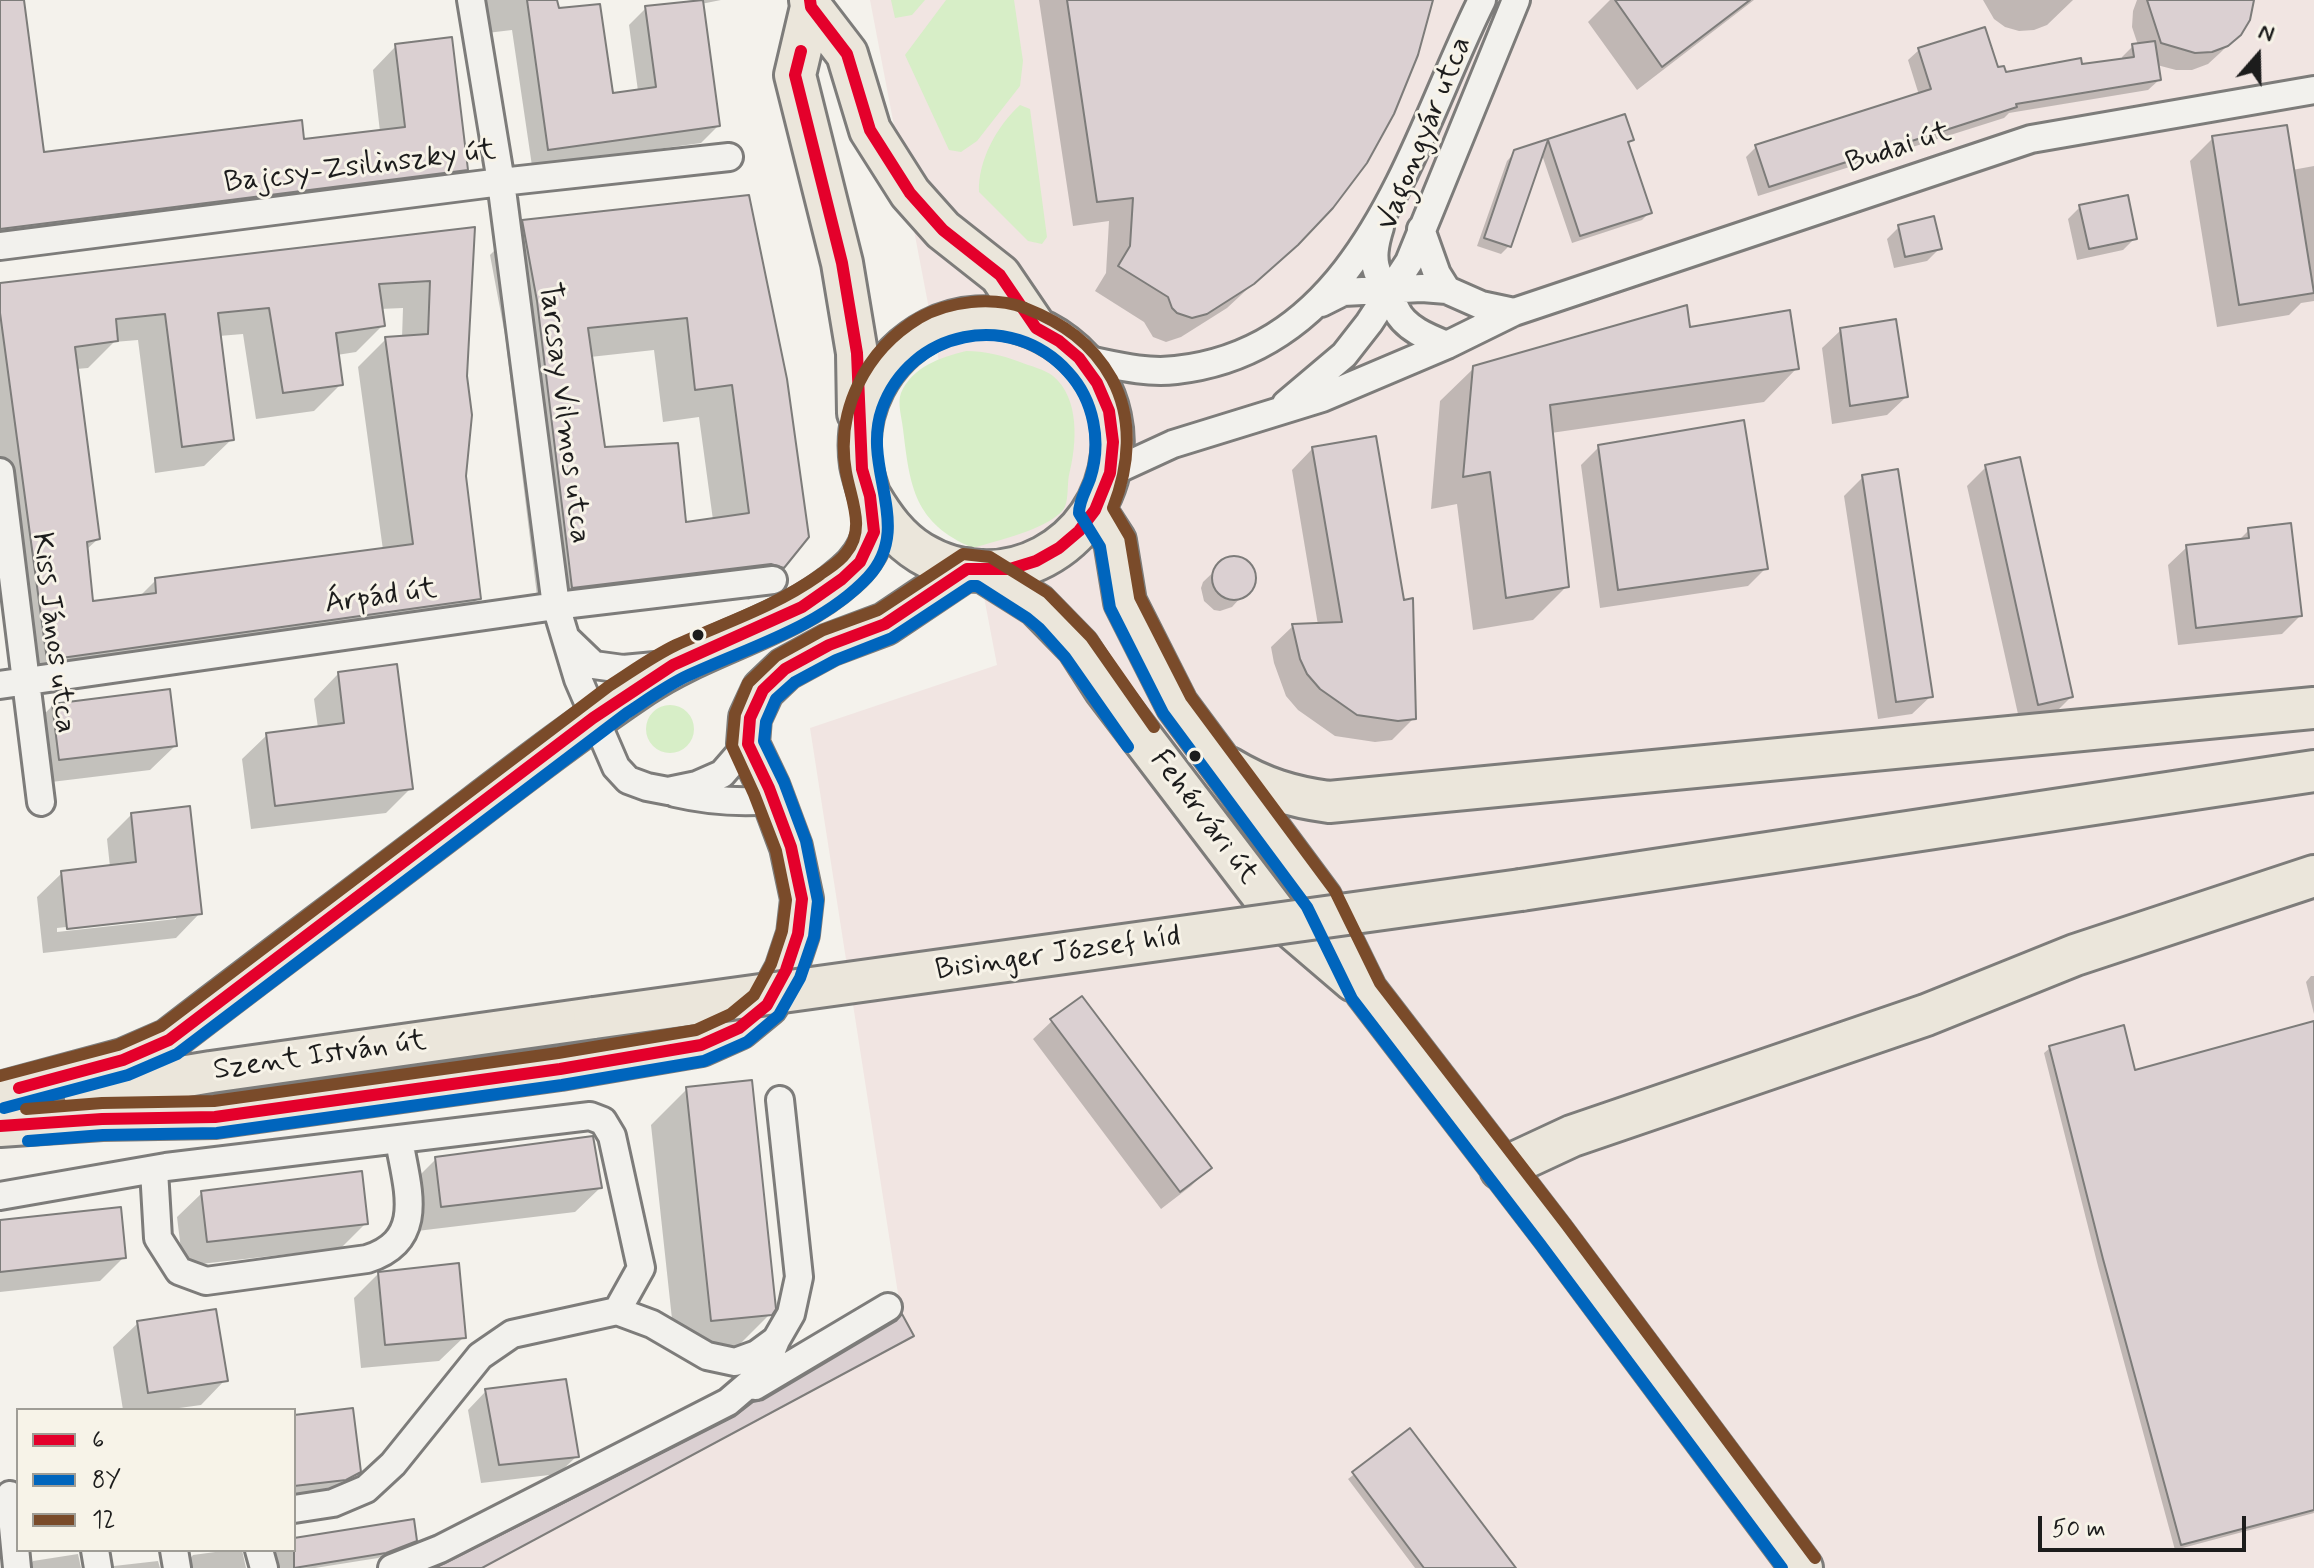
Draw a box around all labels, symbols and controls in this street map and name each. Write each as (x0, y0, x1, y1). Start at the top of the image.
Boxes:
north arrow (2218, 16, 2298, 96)
text: N (2255, 18, 2278, 49)
street label: Vagongyár utca (1371, 32, 1481, 236)
street label: Budai út (1842, 115, 1956, 183)
street label: Bajcsy-Zsilinszky út (222, 133, 498, 203)
street label: Tarcsay Vilmos utca (529, 280, 597, 546)
street label: Kiss János utca (22, 531, 82, 735)
street label: Árpád út (323, 572, 439, 624)
unlabelled marker (690, 627, 706, 643)
street label: Fehérvári út (1141, 744, 1265, 892)
unlabelled marker (1187, 748, 1203, 764)
street label: Bisinger József híd (933, 920, 1183, 990)
street label: Szent István út (211, 1024, 429, 1090)
legend (16, 1408, 296, 1552)
text: 6 (92, 1425, 104, 1456)
text: 8Y (92, 1465, 121, 1496)
scale bar (2042, 1500, 2250, 1550)
text: 12 (92, 1505, 115, 1536)
text: 50 m (2052, 1514, 2106, 1545)

